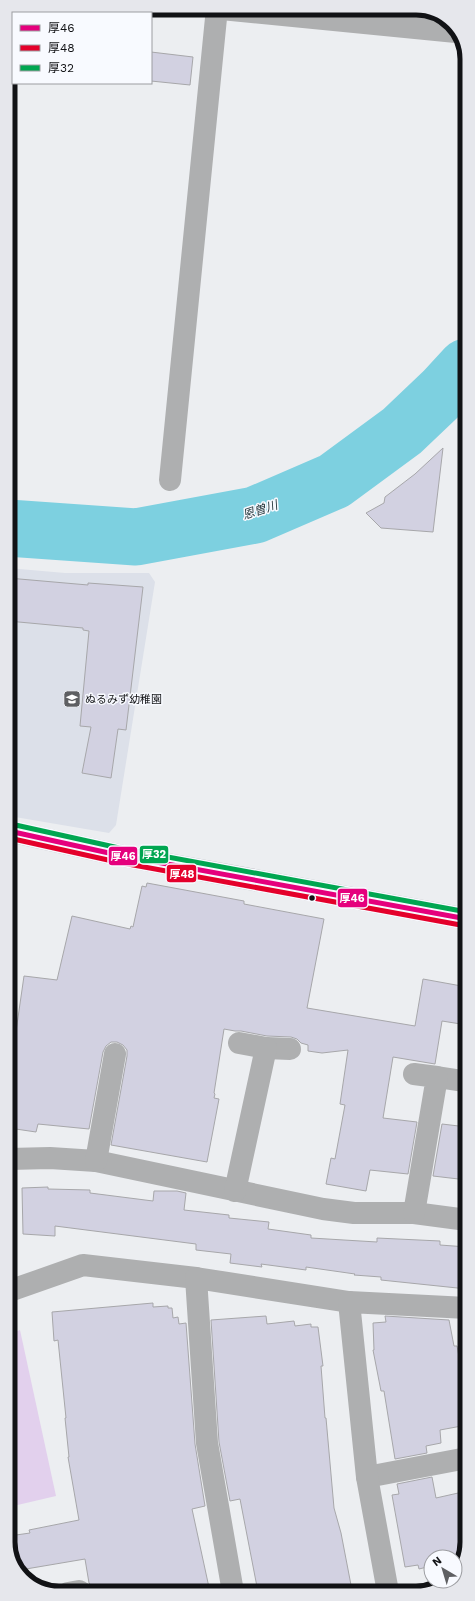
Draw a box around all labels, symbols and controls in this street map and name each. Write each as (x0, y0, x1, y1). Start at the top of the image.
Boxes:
legend (12, 12, 152, 84)
text: 厚46 (48, 21, 75, 35)
text: 厚48 (48, 41, 75, 55)
text: 厚32 (48, 61, 74, 75)
water label: 恩曽川 (241, 497, 281, 522)
school or university icon: ぬるみず幼稚園 (62, 689, 82, 709)
place label: ぬるみず幼稚園 (85, 693, 162, 706)
line badge: 厚32 (139, 845, 169, 864)
line badge: 厚46 (108, 846, 138, 866)
text: 厚32 (142, 848, 166, 861)
text: 厚46 (111, 850, 136, 863)
line badge: 厚48 (166, 864, 197, 883)
text: 厚48 (169, 868, 195, 881)
line badge: 厚46 (337, 888, 368, 908)
text: 厚46 (340, 892, 365, 905)
unlabelled marker (307, 893, 317, 903)
north arrow (423, 1549, 463, 1589)
text: N (430, 1554, 444, 1569)

